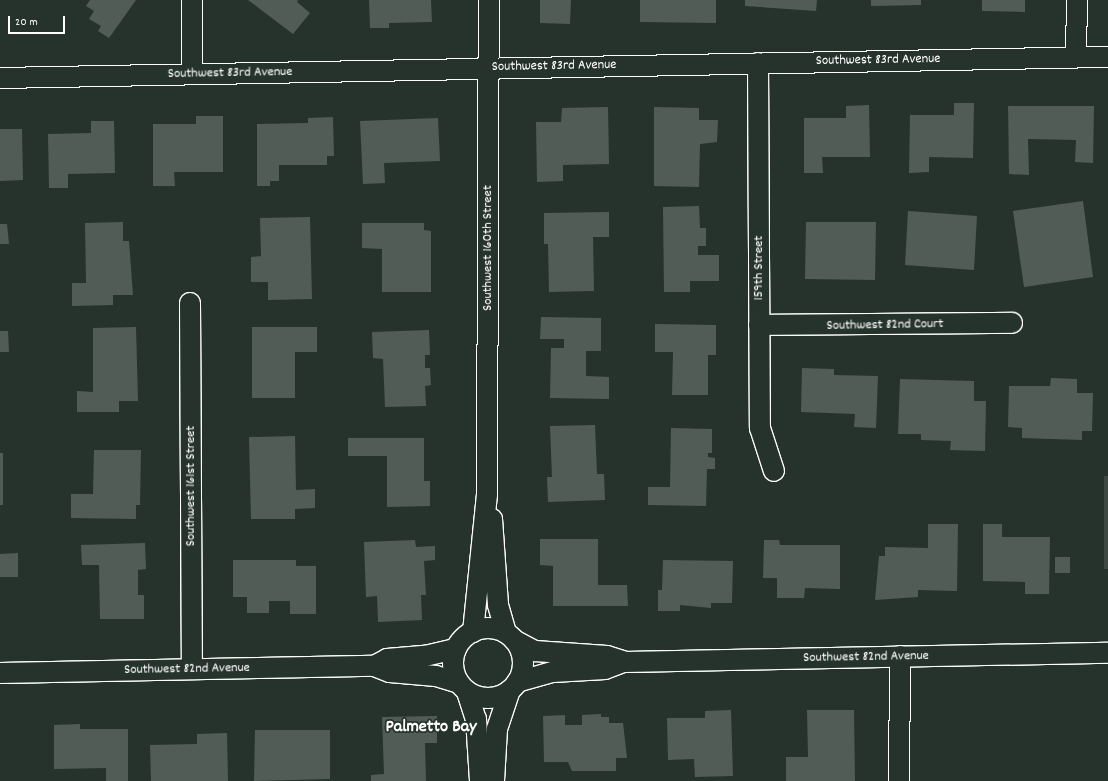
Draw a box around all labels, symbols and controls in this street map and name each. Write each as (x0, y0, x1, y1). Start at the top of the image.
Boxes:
scale bar (10, 8, 67, 34)
text: 20 m (15, 14, 38, 31)
street label: Southwest 83rd Avenue (816, 51, 940, 69)
street label: Southwest 83rd Avenue (492, 57, 616, 75)
street label: Southwest 83rd Avenue (168, 64, 292, 82)
street label: Southwest 160th Street (480, 185, 496, 311)
street label: 159th Street (751, 236, 767, 300)
street label: Southwest 82nd Court (826, 316, 944, 334)
street label: Southwest 161st Street (183, 426, 199, 546)
street label: Southwest 82nd Avenue (803, 648, 929, 666)
street label: Southwest 82nd Avenue (124, 660, 250, 678)
district label: Palmetto Bay (386, 717, 476, 739)

